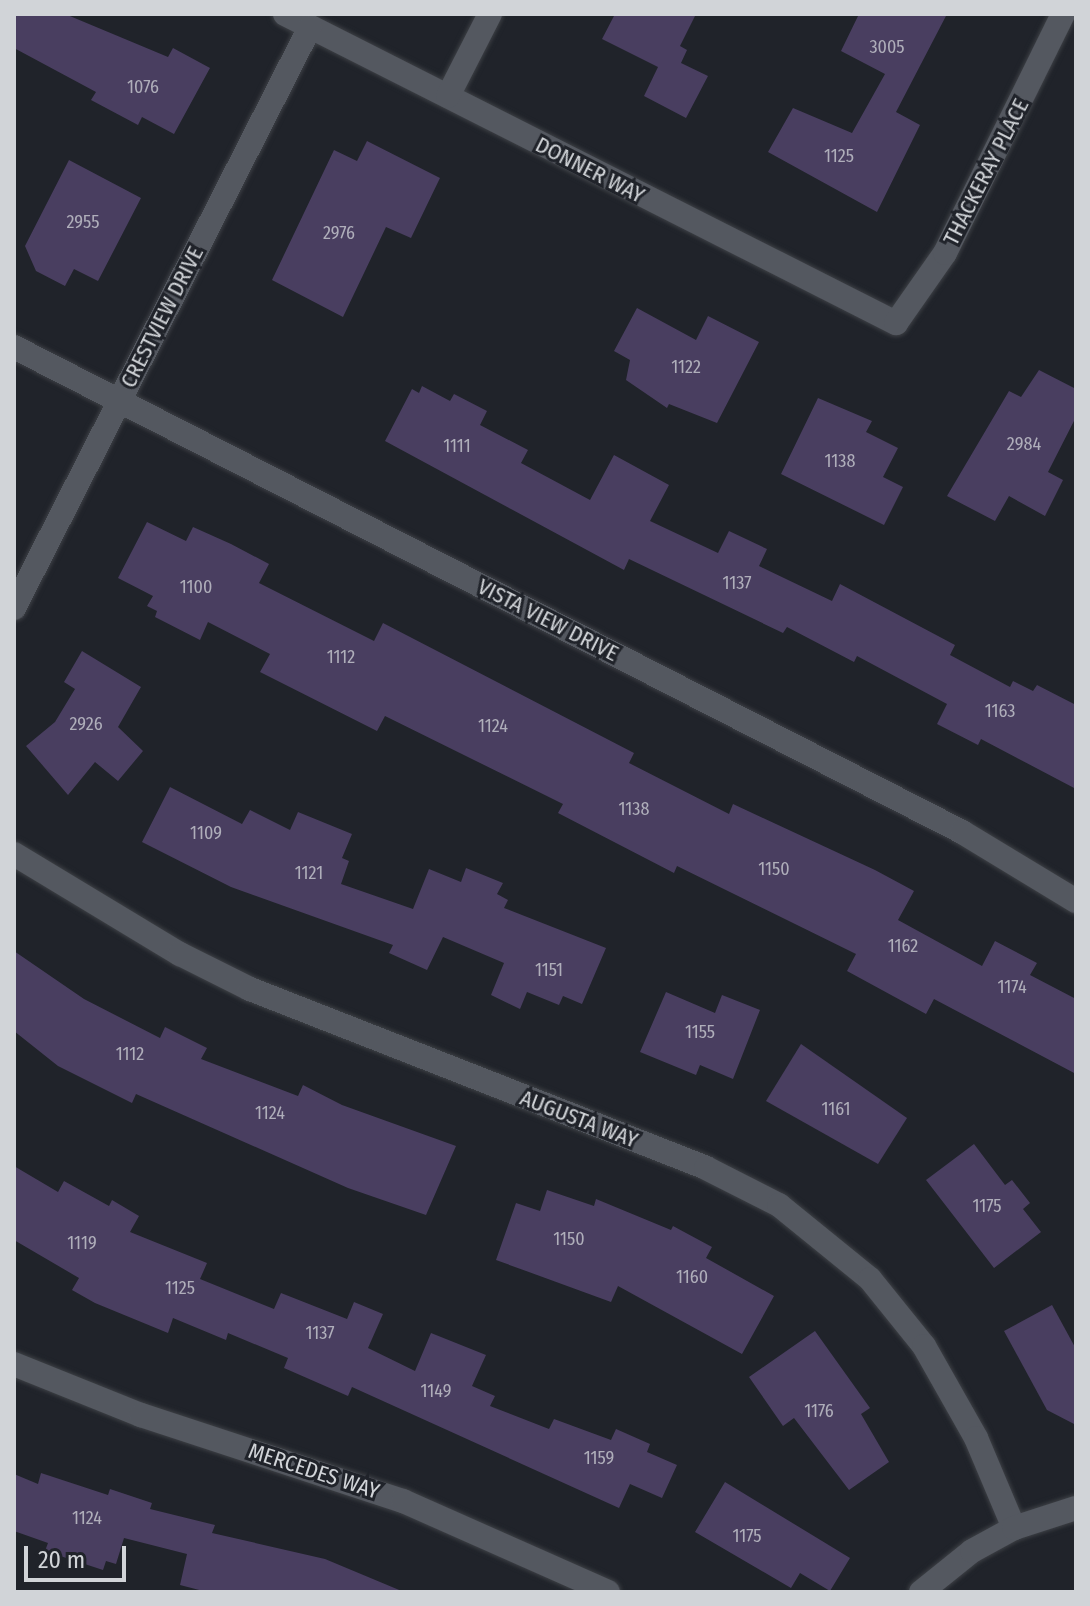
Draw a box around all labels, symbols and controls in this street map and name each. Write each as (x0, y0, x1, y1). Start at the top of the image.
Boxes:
house number: 3005 (869, 36, 905, 58)
house number: 1076 (127, 76, 159, 98)
street label: THACKERAY PLACE (938, 94, 1034, 250)
street label: DONNER WAY (531, 131, 649, 209)
house number: 1125 (824, 145, 854, 167)
house number: 2955 (67, 211, 99, 233)
house number: 2976 (323, 222, 355, 244)
street label: CRESTVIEW DRIVE (115, 242, 209, 392)
house number: 1122 (671, 356, 701, 378)
house number: 2984 (1007, 433, 1041, 455)
house number: 1111 (443, 435, 471, 457)
house number: 1138 (825, 450, 855, 472)
house number: 1137 (722, 572, 752, 594)
street label: VISTA VIEW DRIVE (473, 573, 623, 667)
house number: 1100 (180, 576, 212, 598)
house number: 1112 (327, 646, 355, 668)
house number: 1163 (985, 700, 1015, 722)
house number: 2926 (69, 713, 103, 735)
house number: 1124 (478, 715, 508, 737)
house number: 1138 (619, 798, 649, 820)
house number: 1109 (190, 822, 222, 844)
house number: 1150 (758, 858, 790, 880)
house number: 1121 (295, 862, 323, 884)
house number: 1162 (888, 935, 918, 957)
house number: 1151 (535, 959, 563, 981)
house number: 1174 (997, 976, 1027, 998)
house number: 1155 (685, 1021, 715, 1043)
house number: 1112 (116, 1043, 144, 1065)
street label: AUGUSTA WAY (516, 1084, 642, 1154)
house number: 1161 (822, 1098, 850, 1120)
house number: 1124 (255, 1102, 285, 1124)
house number: 1175 (972, 1195, 1002, 1217)
house number: 1150 (553, 1228, 585, 1250)
house number: 1119 (67, 1232, 97, 1254)
house number: 1160 (676, 1266, 708, 1288)
house number: 1125 (165, 1277, 195, 1299)
house number: 1137 (305, 1322, 335, 1344)
house number: 1149 (421, 1380, 451, 1402)
house number: 1176 (804, 1400, 834, 1422)
street label: MERCEDES WAY (245, 1437, 383, 1505)
house number: 1159 (584, 1447, 614, 1469)
house number: 1124 (72, 1507, 102, 1529)
house number: 1175 (732, 1525, 762, 1547)
scale bar (28, 1530, 130, 1580)
text: 20 m (38, 1546, 85, 1574)

